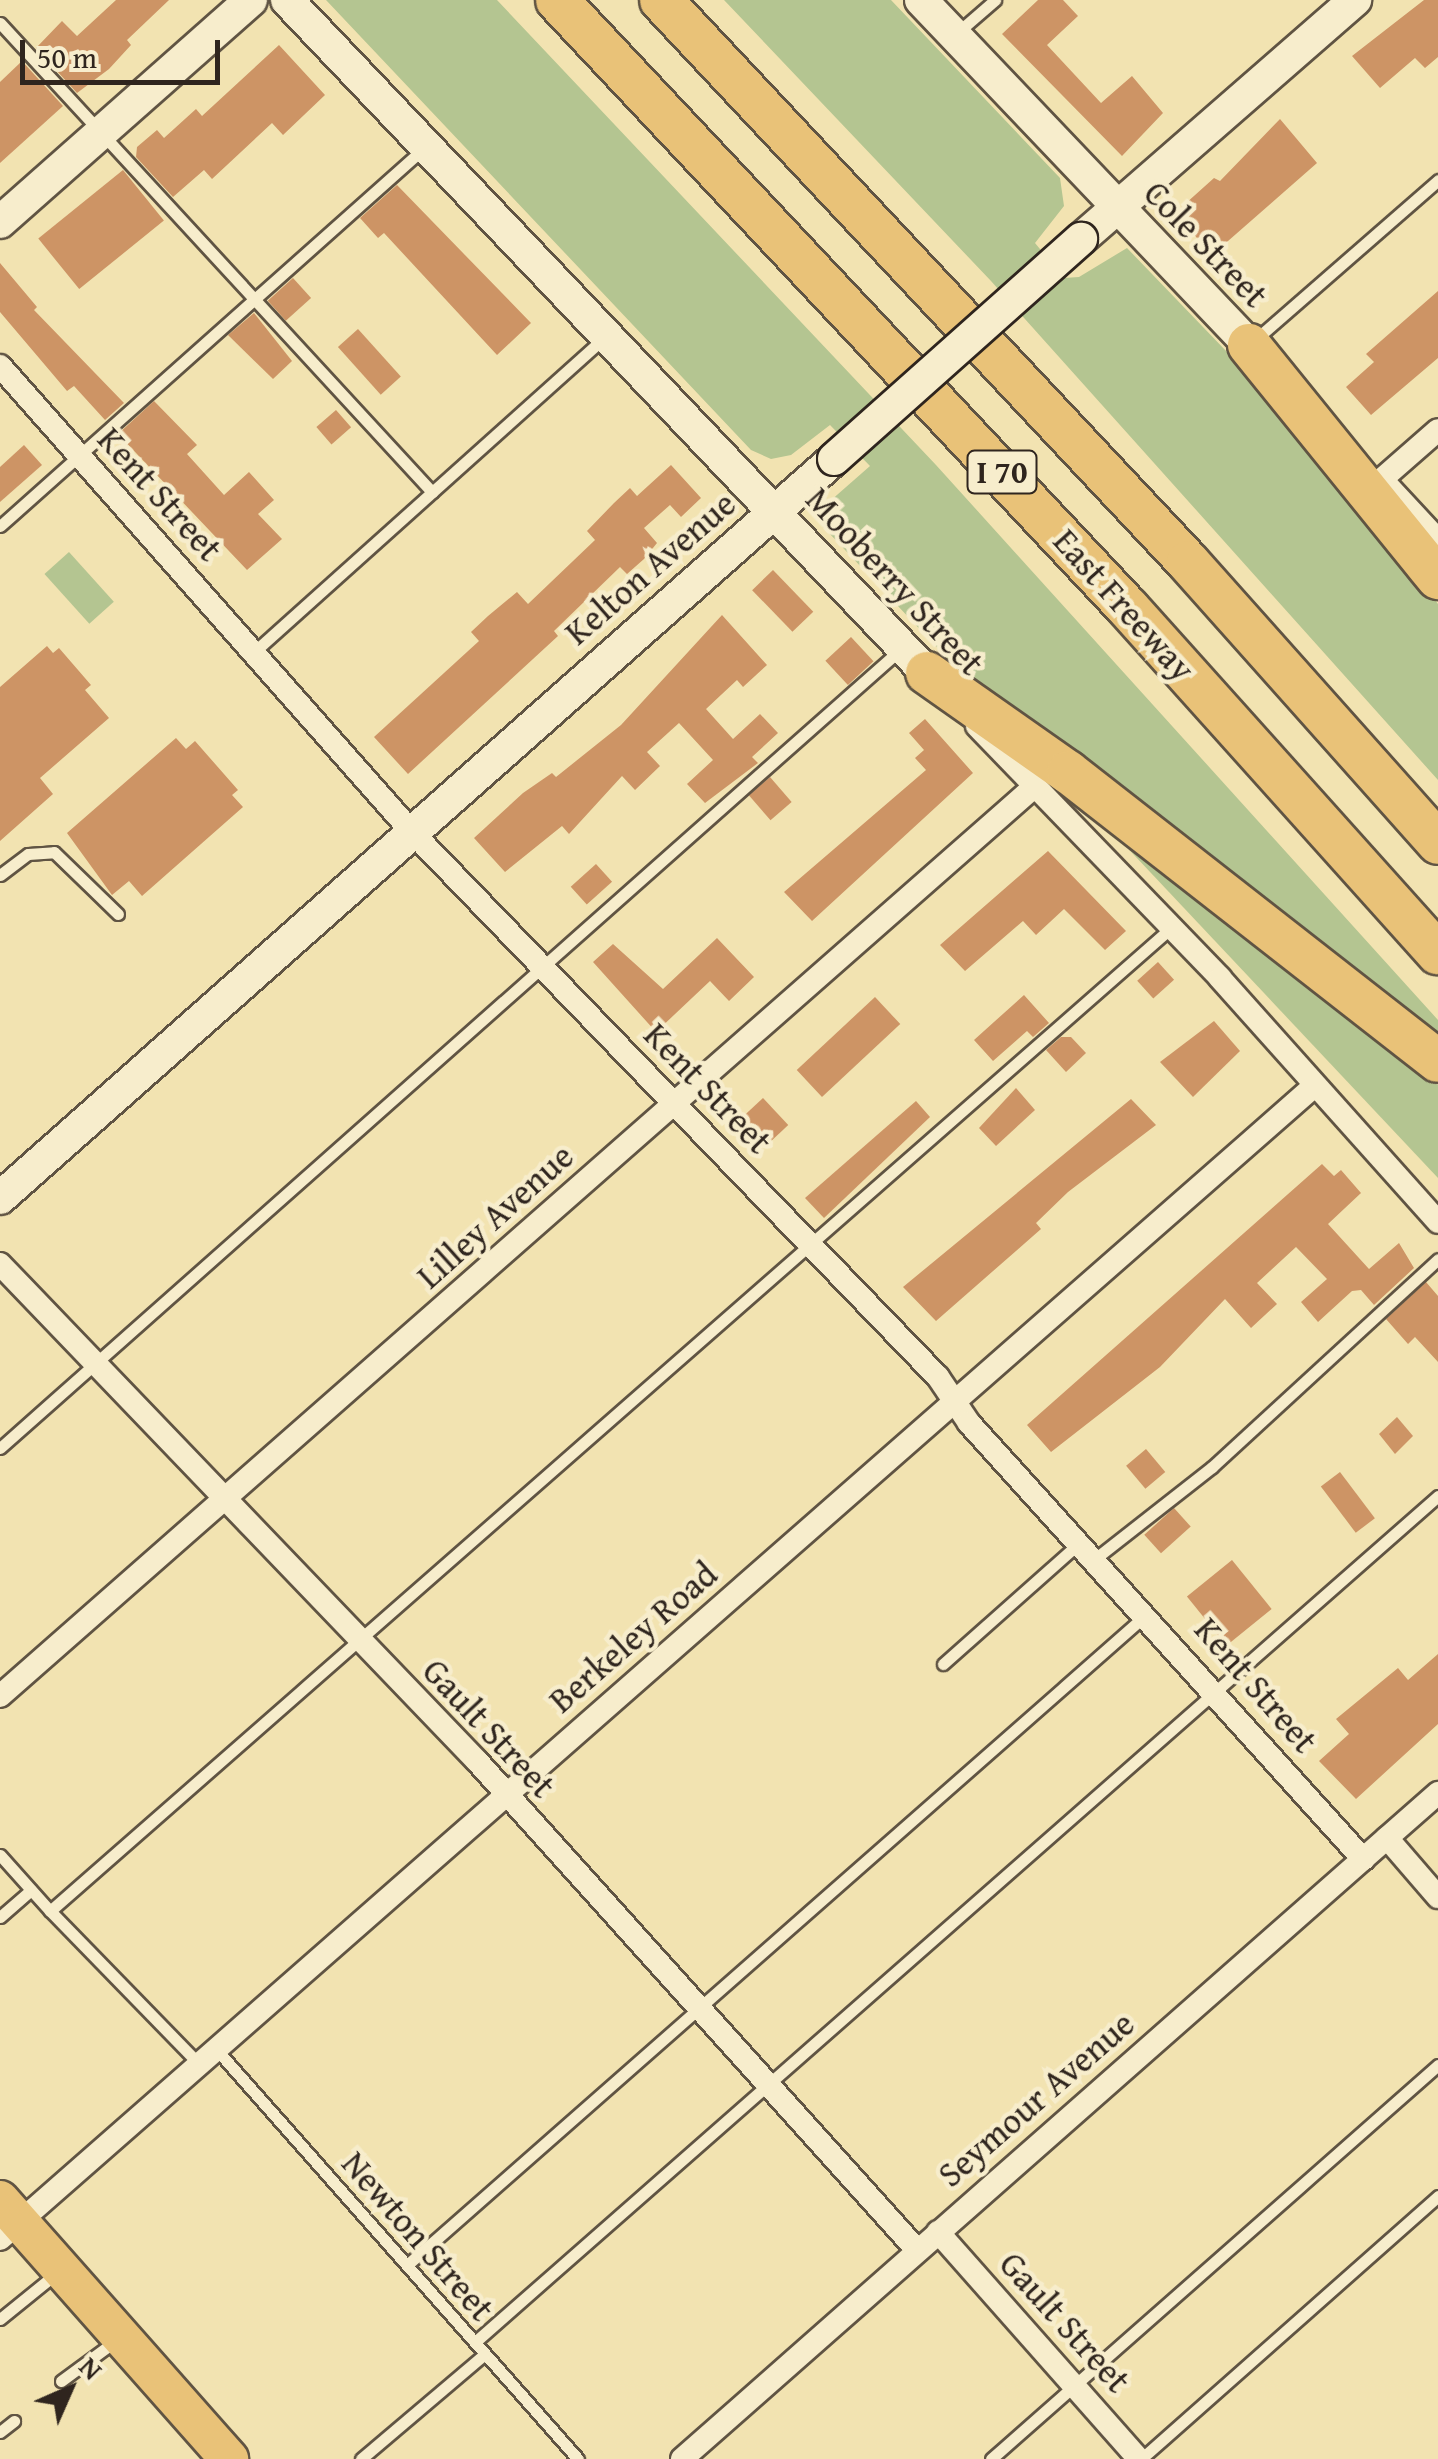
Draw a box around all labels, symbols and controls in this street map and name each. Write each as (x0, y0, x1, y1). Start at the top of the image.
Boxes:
scale bar (25, 20, 225, 82)
text: 50 m (37, 35, 97, 79)
street label: Cole Street (1136, 172, 1276, 316)
street label: Kent Street (89, 418, 231, 570)
road number: I 70 (964, 445, 1040, 499)
street label: Mooberry Street (797, 478, 993, 684)
street label: Kelton Avenue (556, 483, 744, 653)
street label: East Freeway (1045, 520, 1203, 690)
street label: Kent Street (635, 1014, 781, 1162)
street label: Lilley Avenue (408, 1135, 582, 1297)
street label: Berkeley Road (540, 1553, 726, 1721)
street label: Kent Street (1186, 1609, 1326, 1761)
street label: Gault Street (414, 1650, 564, 1806)
street label: Seymour Avenue (929, 2002, 1143, 2196)
street label: Newton Street (333, 2143, 503, 2329)
street label: Gault Street (991, 2243, 1139, 2401)
north arrow (20, 2339, 120, 2439)
text: N (70, 2346, 113, 2389)

